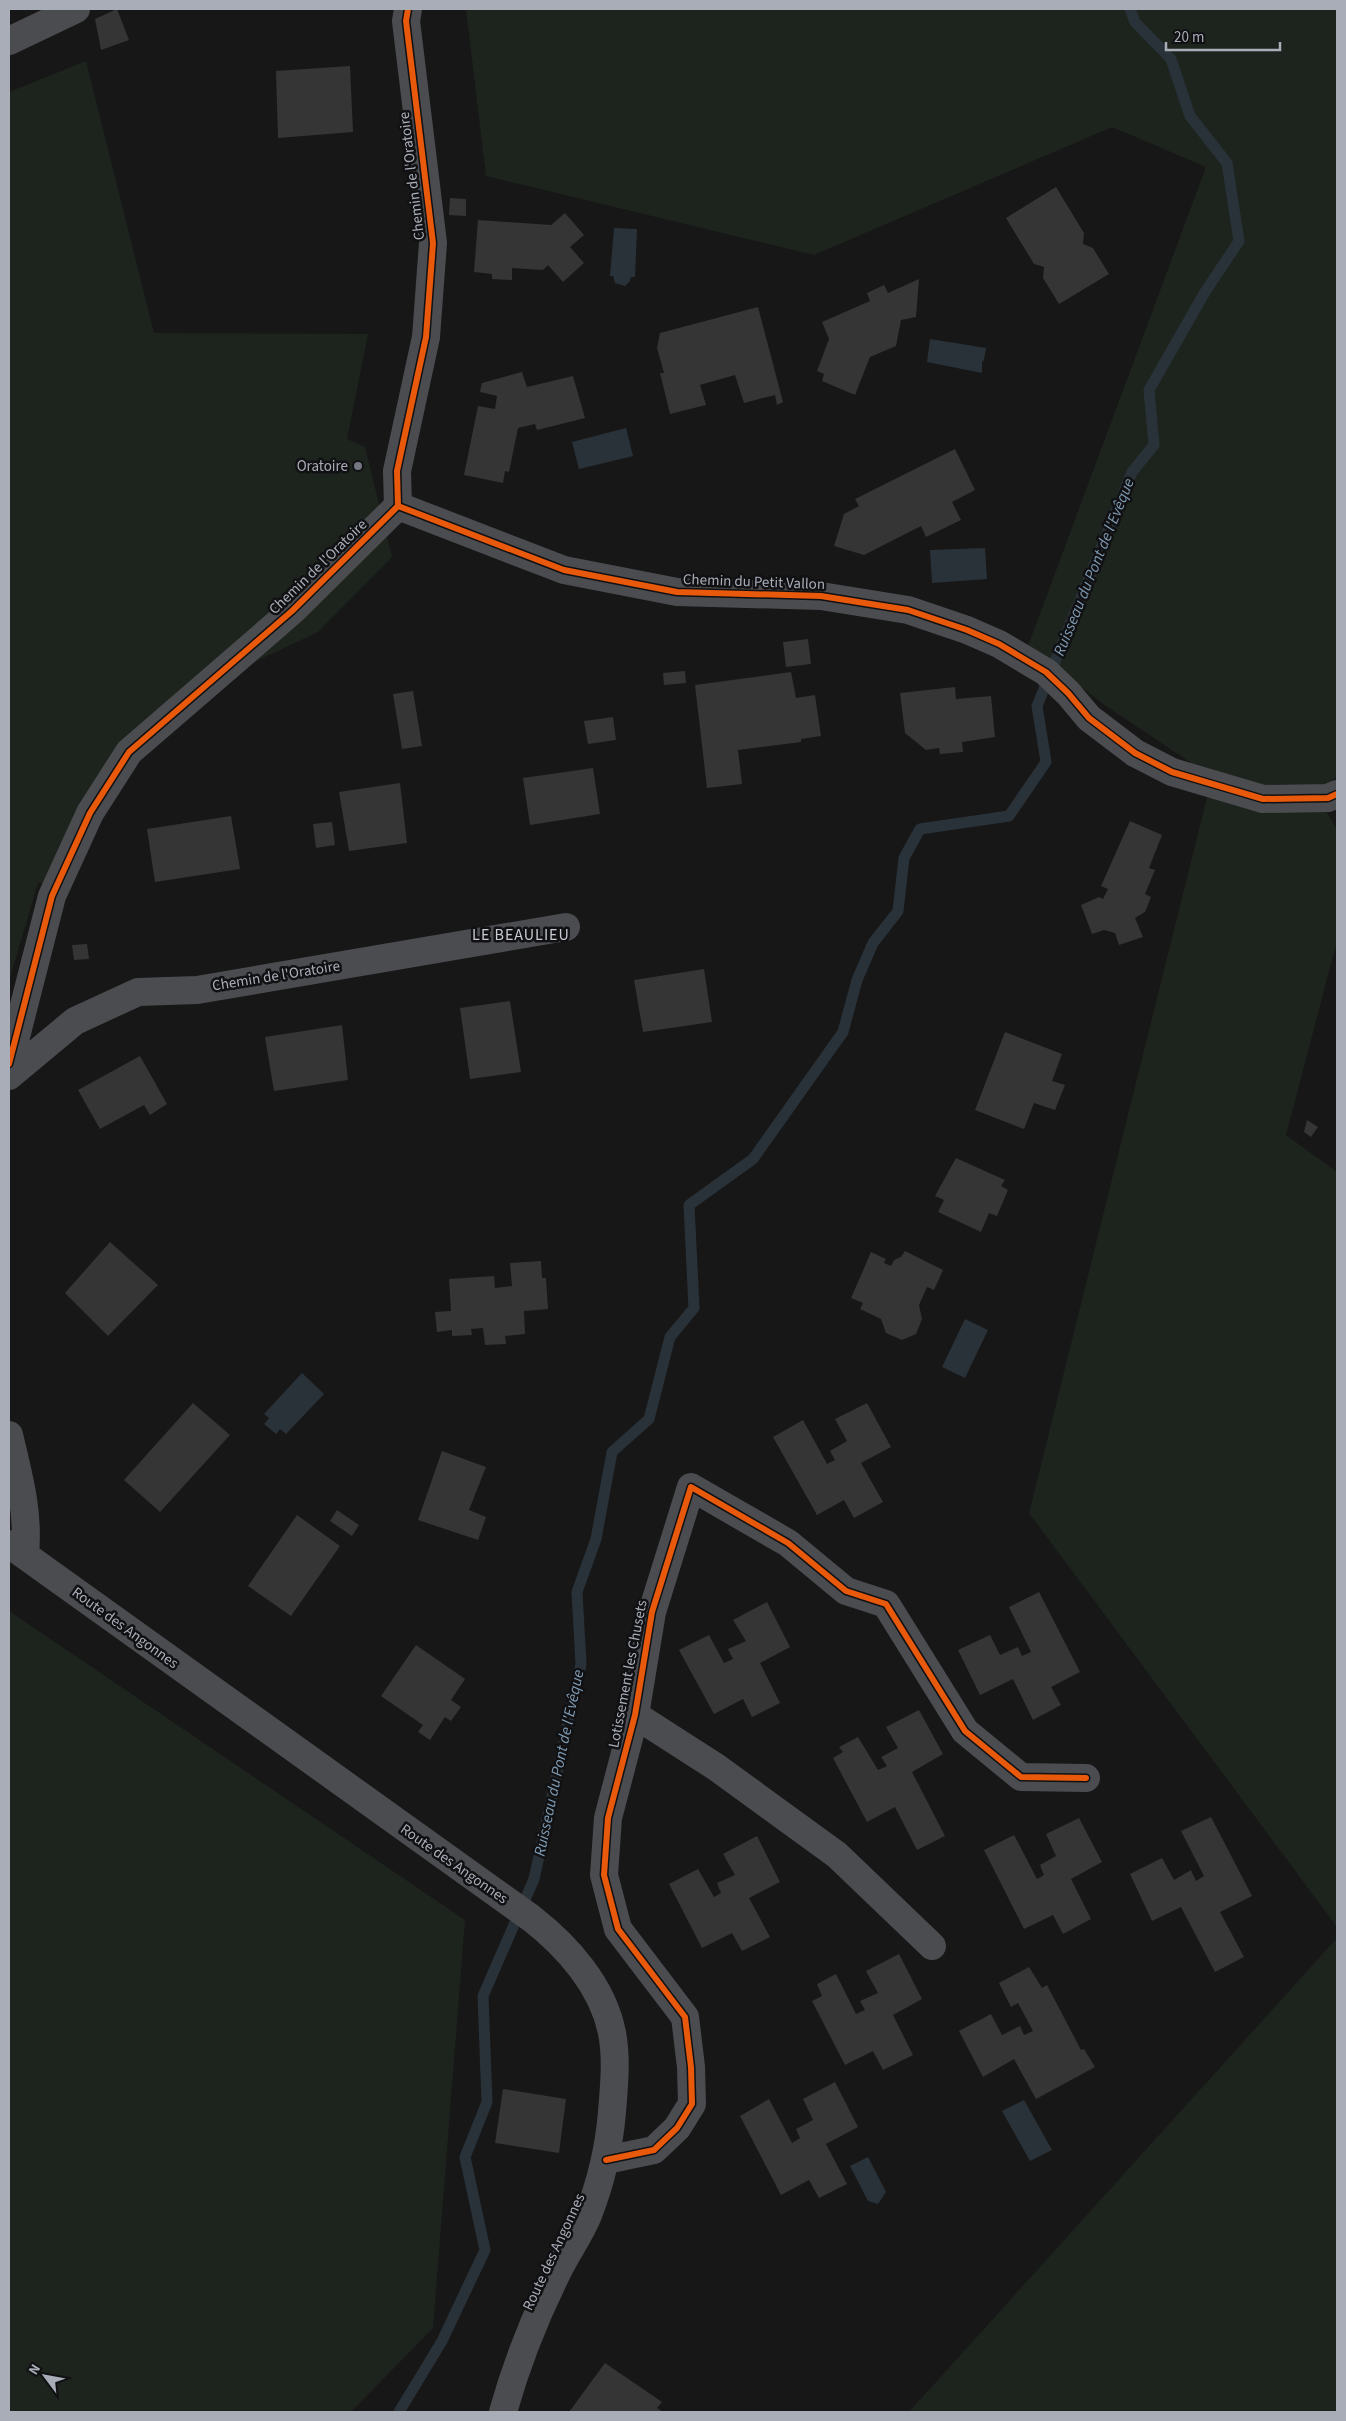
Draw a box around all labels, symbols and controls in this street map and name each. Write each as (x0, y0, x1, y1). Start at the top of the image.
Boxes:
scale bar (1166, 20, 1280, 52)
text: 20 m (1174, 27, 1204, 48)
street label: Chemin de l'Oratoire (394, 111, 430, 241)
place label: Oratoire (297, 456, 348, 477)
marker: Oratoire (352, 460, 364, 472)
water label: Ruisseau du Pont de l'Evêque (1048, 474, 1140, 659)
street label: Chemin de l'Oratoire (264, 515, 372, 619)
street label: Chemin du Petit Vallon (683, 569, 825, 595)
district label: LE BEAULIEU (472, 924, 570, 946)
street label: Chemin de l'Oratoire (211, 956, 341, 996)
street label: Route des Angonnes (67, 1582, 183, 1674)
street label: Lotissement les Chusets (603, 1598, 653, 1750)
water label: Ruisseau du Pont de l'Evêque (528, 1667, 590, 1858)
street label: Route des Angonnes (396, 1819, 512, 1909)
street label: Route des Angonnes (518, 2190, 590, 2314)
north arrow (20, 2351, 70, 2401)
text: N (24, 2360, 46, 2379)

